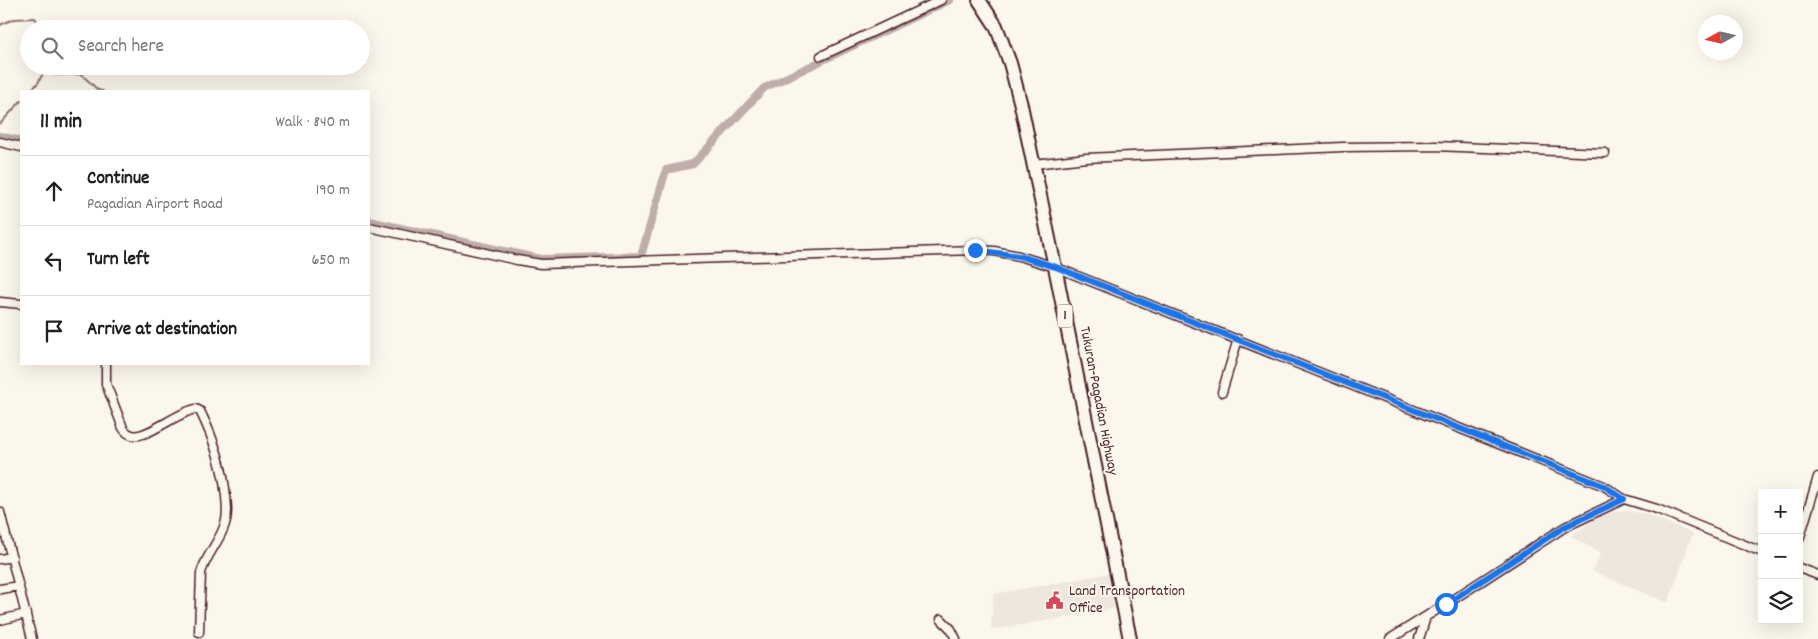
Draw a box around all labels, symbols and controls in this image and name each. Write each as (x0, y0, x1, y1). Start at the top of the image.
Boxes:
north arrow (1698, 15, 1743, 60)
search box (20, 20, 370, 75)
icon: search (38, 34, 66, 62)
text: Search here (78, 34, 164, 61)
text: 11 min (40, 108, 82, 138)
text: Walk · 840 m (276, 111, 350, 134)
text: Continue (87, 166, 149, 193)
icon: ahead (40, 177, 68, 205)
text: 190 m (316, 179, 350, 202)
text: Pagadian Airport Road (87, 193, 223, 216)
route end (964, 239, 987, 262)
icon: left (40, 247, 68, 275)
text: Turn left (87, 247, 150, 274)
text: 650 m (311, 249, 350, 272)
road number: 1 (1058, 304, 1072, 328)
icon: arrive (40, 317, 68, 345)
text: Arrive at destination (87, 317, 237, 344)
street label: Tukuran-Pagadian Highway (1073, 325, 1123, 478)
map controls (1758, 489, 1803, 624)
button: + (1758, 489, 1803, 534)
button: − (1758, 534, 1803, 579)
button: layers (1758, 579, 1803, 624)
place label: Land Transportation Office (1069, 581, 1185, 620)
public building icon: Land Transportation Office (1045, 591, 1065, 611)
route start (1435, 593, 1458, 616)

